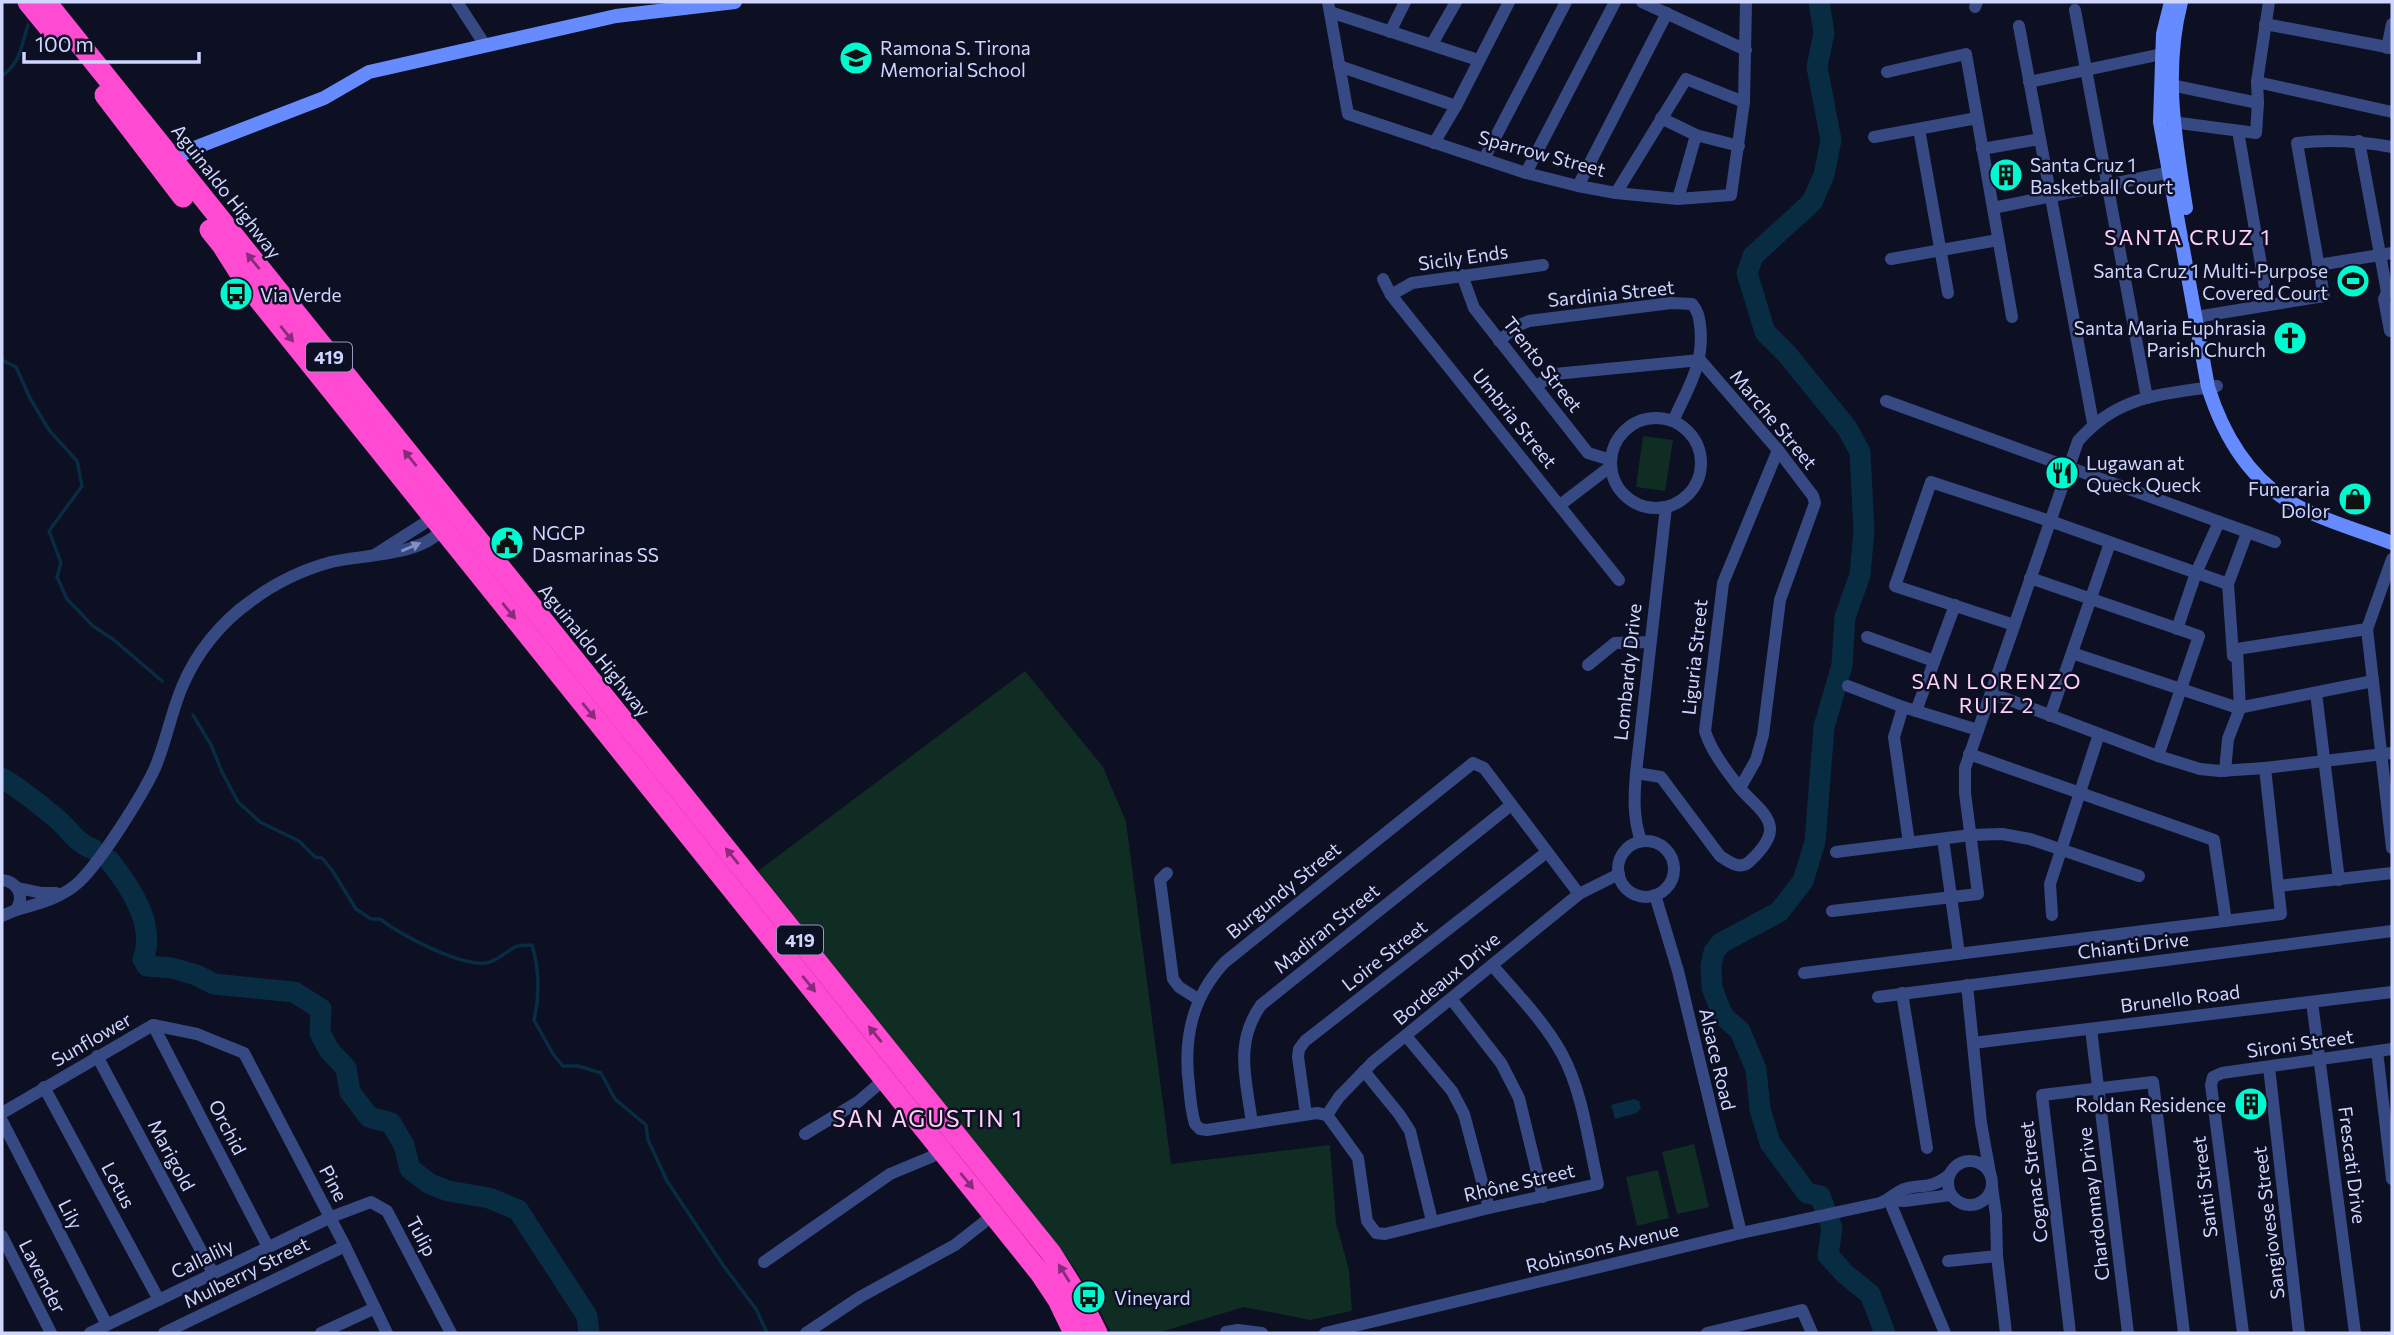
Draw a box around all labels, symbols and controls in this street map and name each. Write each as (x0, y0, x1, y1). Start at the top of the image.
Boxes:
scale bar (24, 21, 200, 65)
text: 100 m (35, 31, 94, 56)
place label: Ramona S. Tirona Memorial School (880, 36, 1031, 81)
school or university icon: Ramona S. Tirona Memorial School (837, 39, 875, 77)
street label: Aguinaldo Highway (167, 119, 287, 263)
street label: Sparrow Street (1476, 125, 1608, 181)
place label: Santa Cruz 1 Basketball Court (2030, 153, 2173, 198)
building icon: Santa Cruz 1 Basketball Court (1987, 156, 2025, 194)
district label: SANTA CRUZ 1 (2104, 224, 2272, 249)
street label: Sicily Ends (1417, 239, 1509, 275)
one-way arrow (246, 252, 260, 270)
place label: Santa Cruz 1 Multi-Purpose Covered Court (2093, 259, 2328, 304)
sports icon: Santa Cruz 1 Multi-Purpose Covered Court (2334, 262, 2372, 300)
bus stop icon: Via Verde (217, 275, 255, 313)
street label: Sardinia Street (1547, 275, 1676, 311)
place label: Via Verde (260, 283, 342, 306)
street label: Trento Street (1499, 312, 1588, 417)
place label: Santa Maria Euphrasia Parish Church (2074, 316, 2266, 361)
church icon: Santa Maria Euphrasia Parish Church (2271, 319, 2309, 357)
one-way arrow (279, 325, 294, 343)
road number: 419 (306, 342, 352, 372)
street label: Umbria Street (1468, 364, 1562, 473)
street label: Marche Street (1726, 365, 1822, 474)
one-way arrow (403, 449, 418, 467)
place label: Lugawan at Queck Queck (2086, 451, 2201, 496)
restaurant icon: Lugawan at Queck Queck (2043, 454, 2081, 492)
place label: Funeraria Dolor (2248, 477, 2330, 522)
shop icon: Funeraria Dolor (2336, 480, 2374, 518)
place label: NGCP Dasmarinas SS (532, 521, 659, 566)
public building icon: NGCP Dasmarinas SS (488, 524, 526, 562)
one-way arrow (401, 541, 421, 553)
street label: Aguinaldo Highway (534, 579, 656, 721)
street label: Liguria Street (1676, 598, 1712, 716)
one-way arrow (501, 601, 516, 619)
street label: Lombardy Drive (1608, 602, 1646, 742)
district label: SAN LORENZO RUIZ 2 (1912, 668, 2082, 717)
one-way arrow (582, 702, 597, 720)
street label: Burgundy Street (1221, 837, 1345, 943)
one-way arrow (725, 848, 740, 866)
street label: Madiran Street (1268, 878, 1384, 978)
street label: Loire Street (1337, 914, 1431, 995)
road number: 419 (777, 925, 823, 954)
street label: Bordeaux Drive (1388, 927, 1504, 1029)
street label: Chianti Drive (2076, 927, 2190, 963)
one-way arrow (801, 975, 816, 993)
street label: Brunello Road (2119, 979, 2241, 1017)
street label: Alsace Road (1695, 1006, 1741, 1112)
street label: Sunflower (47, 1007, 135, 1071)
street label: Sironi Street (2245, 1024, 2355, 1062)
one-way arrow (868, 1025, 883, 1042)
building icon: Roldan Residence (2232, 1085, 2270, 1123)
place label: Roldan Residence (2075, 1093, 2226, 1116)
street label: Orchid (204, 1096, 252, 1158)
district label: SAN AGUSTIN 1 (832, 1104, 1024, 1132)
street label: Frescati Drive (2334, 1105, 2372, 1225)
street label: Marigold (144, 1115, 200, 1195)
street label: Cognac Street (2014, 1120, 2052, 1244)
street label: Chardonnay Drive (2072, 1126, 2114, 1282)
street label: Santi Street (2186, 1135, 2222, 1239)
street label: Sangiovese Street (2247, 1145, 2289, 1301)
street label: Lotus (97, 1158, 141, 1212)
street label: Rhône Street (1461, 1158, 1577, 1206)
street label: Pine (315, 1161, 353, 1205)
one-way arrow (959, 1172, 974, 1189)
street label: Lily (54, 1195, 88, 1233)
street label: Tulip (402, 1212, 442, 1260)
street label: Robinsons Avenue (1523, 1217, 1681, 1277)
street label: Mulberry Street (179, 1232, 313, 1312)
street label: Callalily (167, 1233, 237, 1283)
street label: Lavender (15, 1235, 71, 1317)
one-way arrow (1058, 1264, 1071, 1283)
bus stop icon: Vineyard (1070, 1278, 1108, 1316)
place label: Vineyard (1114, 1286, 1190, 1309)

